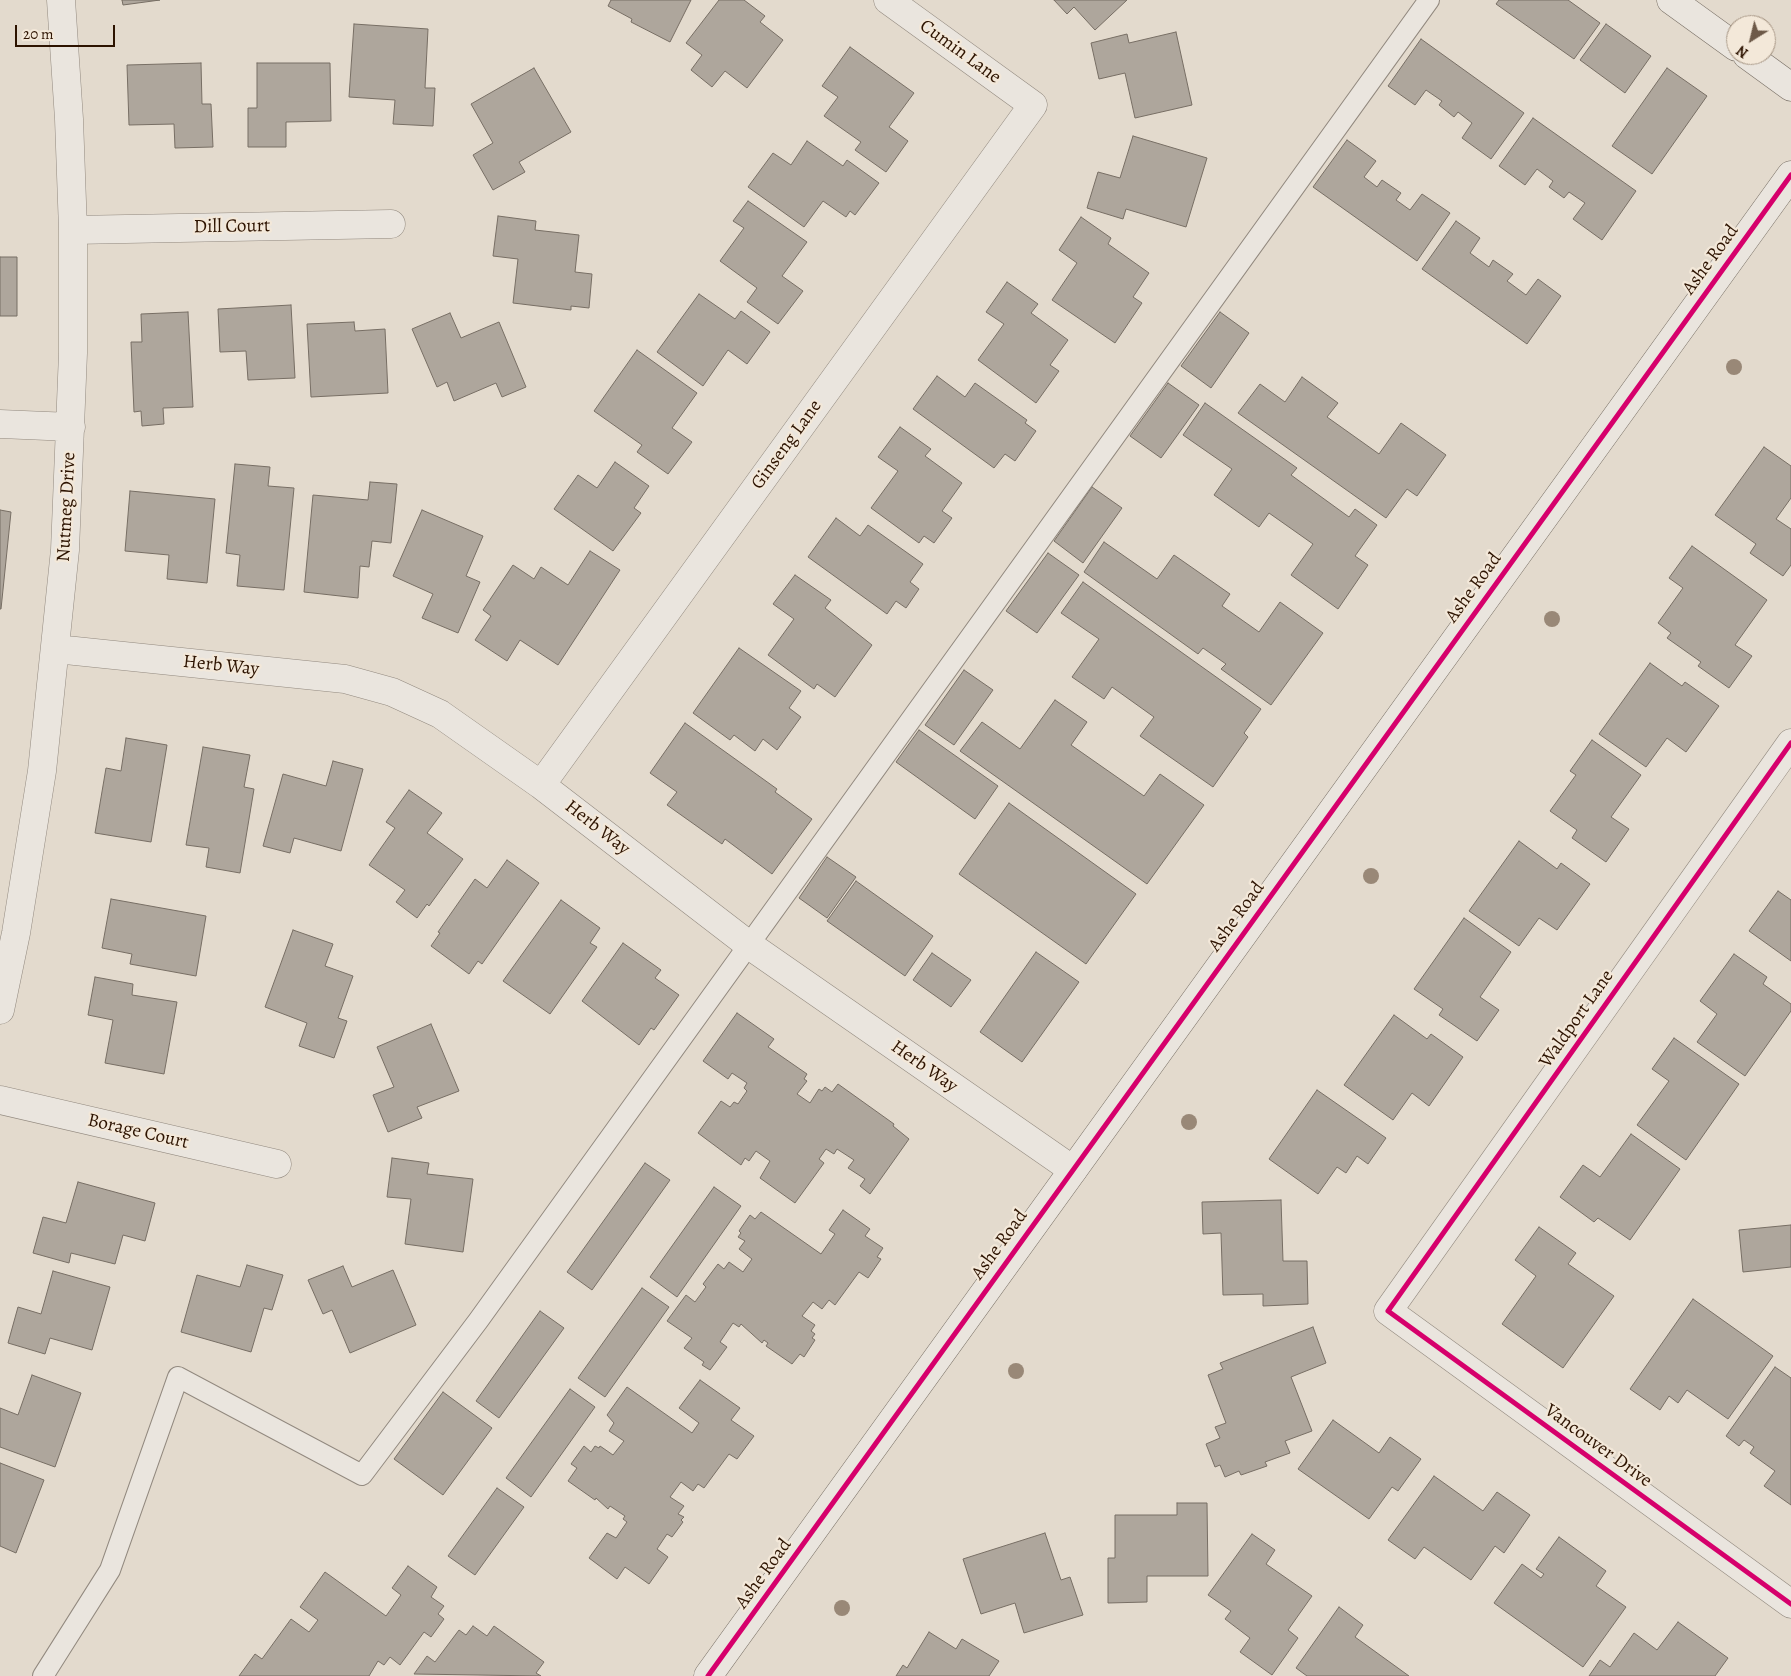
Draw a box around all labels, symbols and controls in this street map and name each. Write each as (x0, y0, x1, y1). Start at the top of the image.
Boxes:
scale bar (18, 15, 118, 47)
street label: Cumin Lane (915, 15, 1005, 89)
north arrow (1726, 15, 1776, 65)
text: 20 m (23, 24, 54, 44)
text: N (1733, 41, 1752, 62)
street label: Dill Court (194, 215, 270, 239)
street label: Ashe Road (1678, 221, 1744, 299)
street label: Ginseng Lane (747, 396, 827, 494)
street label: Nutmeg Drive (53, 451, 81, 563)
street label: Ashe Road (1441, 549, 1507, 627)
street label: Herb Way (182, 651, 260, 681)
street label: Herb Way (560, 796, 634, 860)
street label: Ashe Road (1204, 878, 1270, 956)
street label: Waldport Lane (1535, 966, 1619, 1072)
street label: Herb Way (886, 1036, 962, 1098)
street label: Borage Court (85, 1109, 191, 1155)
street label: Ashe Road (967, 1206, 1033, 1284)
street label: Vancouver Drive (1540, 1399, 1656, 1493)
street label: Ashe Road (731, 1535, 797, 1613)

